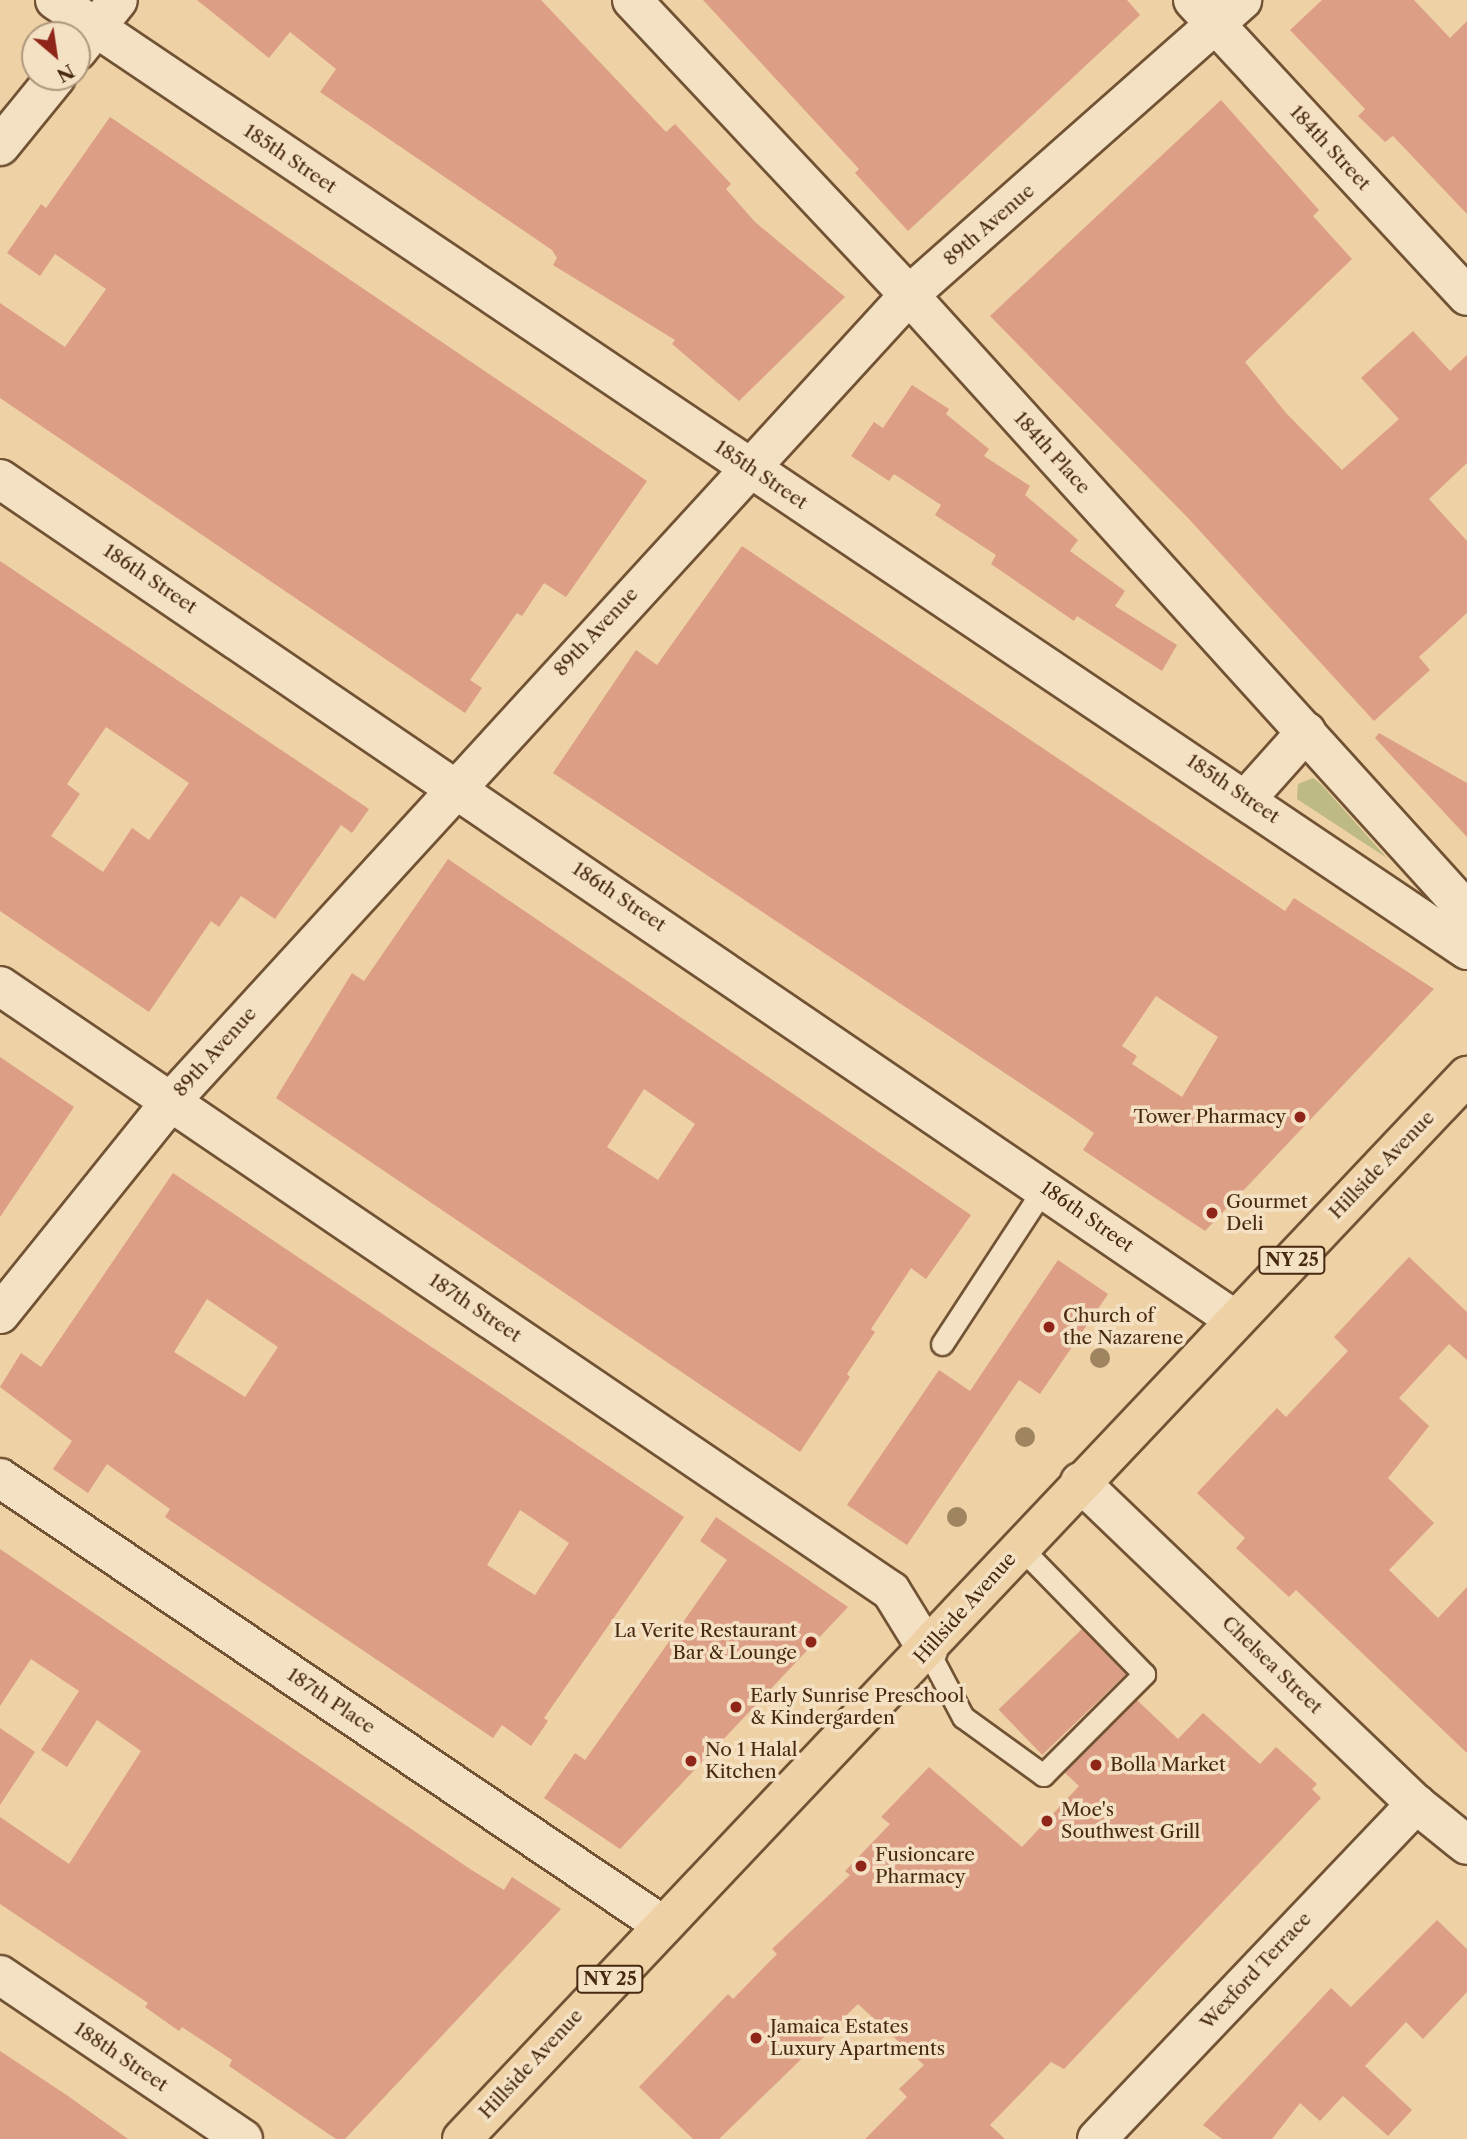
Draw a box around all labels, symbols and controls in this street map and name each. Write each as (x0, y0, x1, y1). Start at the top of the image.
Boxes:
north arrow (21, 21, 91, 91)
text: N (53, 59, 78, 87)
street label: 184th Street (1285, 101, 1375, 195)
street label: 185th Street (239, 120, 341, 198)
street label: 89th Avenue (939, 179, 1039, 271)
street label: 184th Place (1009, 407, 1095, 499)
street label: 185th Street (710, 436, 812, 514)
street label: 186th Street (99, 539, 201, 619)
street label: 89th Avenue (549, 583, 643, 681)
street label: 185th Street (1182, 750, 1284, 828)
street label: 186th Street (568, 857, 670, 937)
street label: 89th Avenue (169, 1002, 261, 1102)
place label: Tower Pharmacy (1133, 1106, 1286, 1128)
street label: Hillside Avenue (1324, 1106, 1440, 1224)
marker: Tower Pharmacy (1292, 1109, 1308, 1125)
street label: 186th Street (1036, 1177, 1138, 1257)
place label: Gourmet Deli (1226, 1191, 1308, 1235)
marker: Gourmet Deli (1204, 1205, 1220, 1221)
road number: NY 25 (1257, 1246, 1327, 1274)
street label: 187th Street (425, 1269, 525, 1347)
place label: Church of the Nazarene (1063, 1305, 1183, 1349)
marker: Church of the Nazarene (1041, 1319, 1057, 1335)
street label: Hillside Avenue (909, 1548, 1021, 1668)
street label: Chelsea Street (1217, 1611, 1327, 1719)
place label: La Verite Restaurant Bar & Lounge (613, 1620, 797, 1664)
marker: La Verite Restaurant Bar & Lounge (803, 1634, 819, 1650)
street label: 187th Place (283, 1663, 379, 1739)
place label: Early Sunrise Preschool & Kindergarden (750, 1685, 965, 1729)
marker: Early Sunrise Preschool & Kindergarden (728, 1699, 744, 1715)
place label: No 1 Halal Kitchen (705, 1739, 797, 1783)
marker: No 1 Halal Kitchen (683, 1753, 699, 1769)
place label: Bolla Market (1110, 1754, 1226, 1776)
marker: Bolla Market (1088, 1757, 1104, 1773)
place label: Moe's Southwest Grill (1061, 1799, 1200, 1843)
marker: Moe's Southwest Grill (1039, 1813, 1055, 1829)
place label: Fusioncare Pharmacy (875, 1844, 975, 1888)
marker: Fusioncare Pharmacy (853, 1858, 869, 1874)
street label: Wexford Terrace (1196, 1908, 1316, 2034)
road number: NY 25 (575, 1965, 645, 1994)
street label: Hillside Avenue (474, 2004, 588, 2124)
place label: Jamaica Estates Luxury Apartments (770, 2016, 946, 2060)
street label: 188th Street (70, 2017, 172, 2097)
marker: Jamaica Estates Luxury Apartments (748, 2030, 764, 2046)

